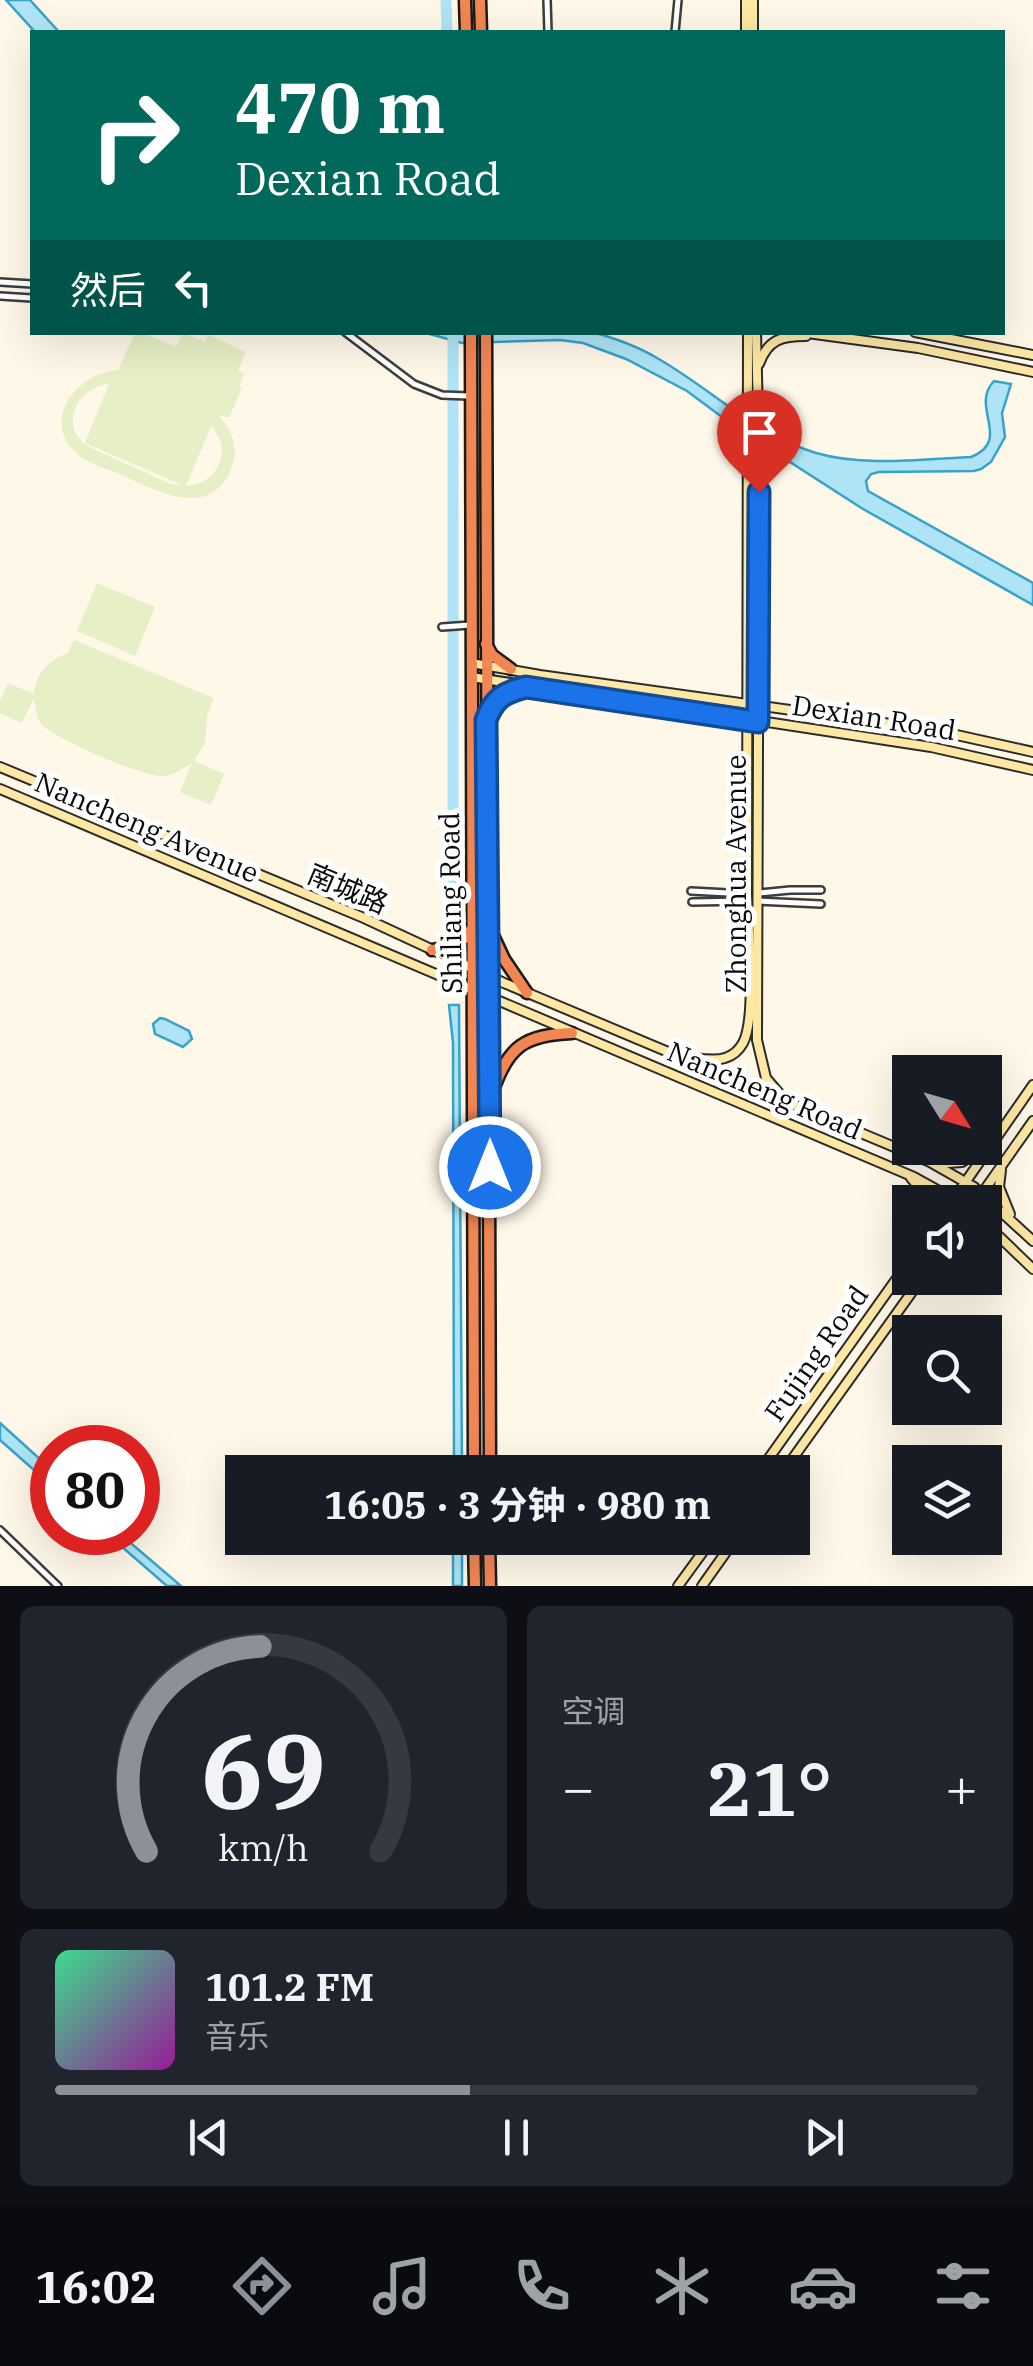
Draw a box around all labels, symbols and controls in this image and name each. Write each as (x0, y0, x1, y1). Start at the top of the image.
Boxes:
text: 470 m (235, 61, 445, 152)
icon: right (70, 70, 200, 200)
text: Dexian Road (235, 149, 501, 207)
icon: left (166, 260, 221, 315)
text: 然后 (70, 265, 146, 314)
pin (717, 390, 802, 493)
icon: arrive (732, 405, 787, 460)
street label: Dexian Road (789, 686, 959, 748)
street label: Zhonghua Avenue (717, 754, 754, 994)
street label: Nancheng Avenue (29, 763, 265, 891)
street label: Shiliang Road (430, 812, 470, 994)
street label: 南城路 (302, 855, 394, 921)
street label: Nancheng Road (662, 1032, 868, 1148)
north arrow (892, 1055, 1002, 1165)
map controls (892, 1055, 1002, 1555)
position arrow (438, 1115, 542, 1219)
button: sound (892, 1185, 1002, 1295)
street label: Fujing Road (756, 1278, 876, 1428)
button: search (892, 1315, 1002, 1425)
speed limit sign: 80 (30, 1425, 160, 1555)
button: layers (892, 1445, 1002, 1555)
text: 16:05 · 3 分钟 · 980 m (324, 1480, 711, 1529)
text: 空调 (562, 1690, 626, 1732)
text: 69 (201, 1702, 326, 1838)
text: 21° (707, 1739, 832, 1837)
text: − (562, 1752, 595, 1823)
text: + (945, 1752, 978, 1823)
text: km/h (218, 1824, 308, 1871)
text: 101.2 FM (205, 1962, 374, 2011)
text: 音乐 (205, 2015, 269, 2057)
icon: previous (181, 2110, 236, 2165)
icon: pause (489, 2110, 544, 2165)
icon: next (797, 2110, 852, 2165)
icon: directions (227, 2251, 297, 2321)
icon: music (367, 2251, 437, 2321)
icon: phone (507, 2251, 577, 2321)
icon: climate (647, 2251, 717, 2321)
icon: car (788, 2251, 858, 2321)
icon: filters (928, 2251, 998, 2321)
text: 16:02 (35, 2257, 157, 2315)

